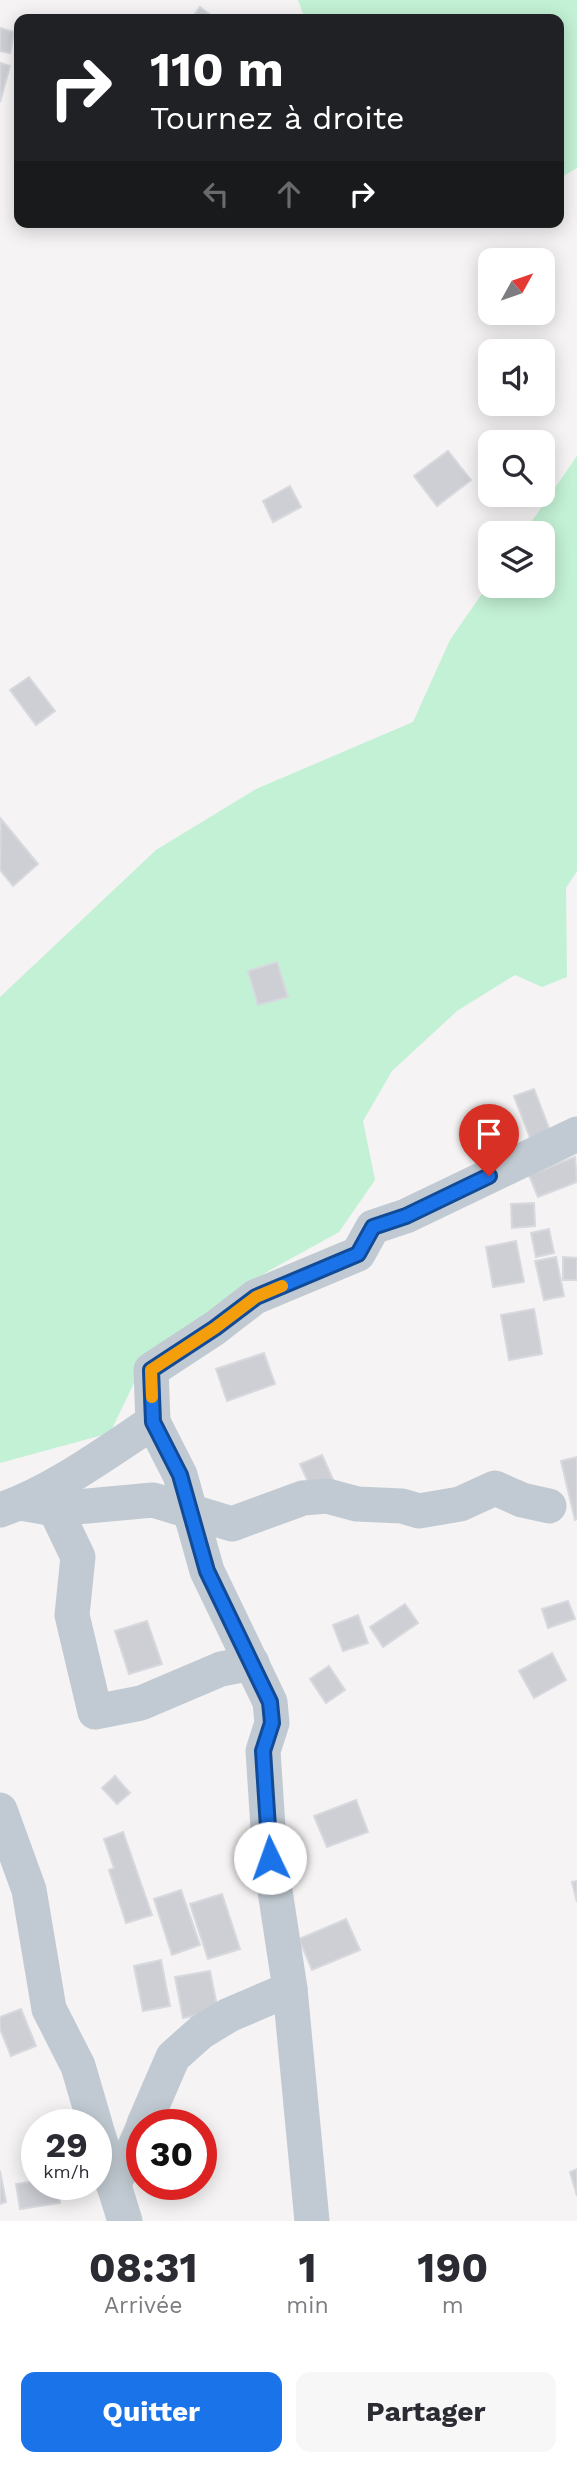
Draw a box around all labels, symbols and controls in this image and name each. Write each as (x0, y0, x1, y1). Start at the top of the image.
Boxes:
text: 110 m (150, 40, 284, 98)
icon: right (35, 42, 126, 133)
text: Tournez à droite (150, 99, 405, 137)
icon: left (197, 175, 235, 213)
icon: ahead (270, 175, 308, 213)
icon: right (343, 175, 381, 213)
north arrow (478, 248, 555, 326)
map controls (478, 248, 555, 598)
button: sound (478, 339, 555, 416)
button: search (478, 430, 555, 507)
button: layers (478, 521, 555, 598)
pin (459, 1104, 519, 1176)
icon: arrive (470, 1115, 508, 1153)
position arrow (233, 1821, 307, 1895)
speed limit sign: 30 (126, 2109, 217, 2200)
text: 29 (45, 2124, 88, 2166)
text: km/h (43, 2161, 90, 2182)
text: 08:31 (89, 2243, 198, 2292)
text: 1 (298, 2243, 317, 2292)
text: 190 (417, 2243, 488, 2292)
text: Arrivée (104, 2292, 182, 2319)
text: min (286, 2292, 329, 2319)
text: m (442, 2292, 464, 2319)
button: Quitter (21, 2372, 282, 2452)
button: Partager (296, 2372, 556, 2452)

